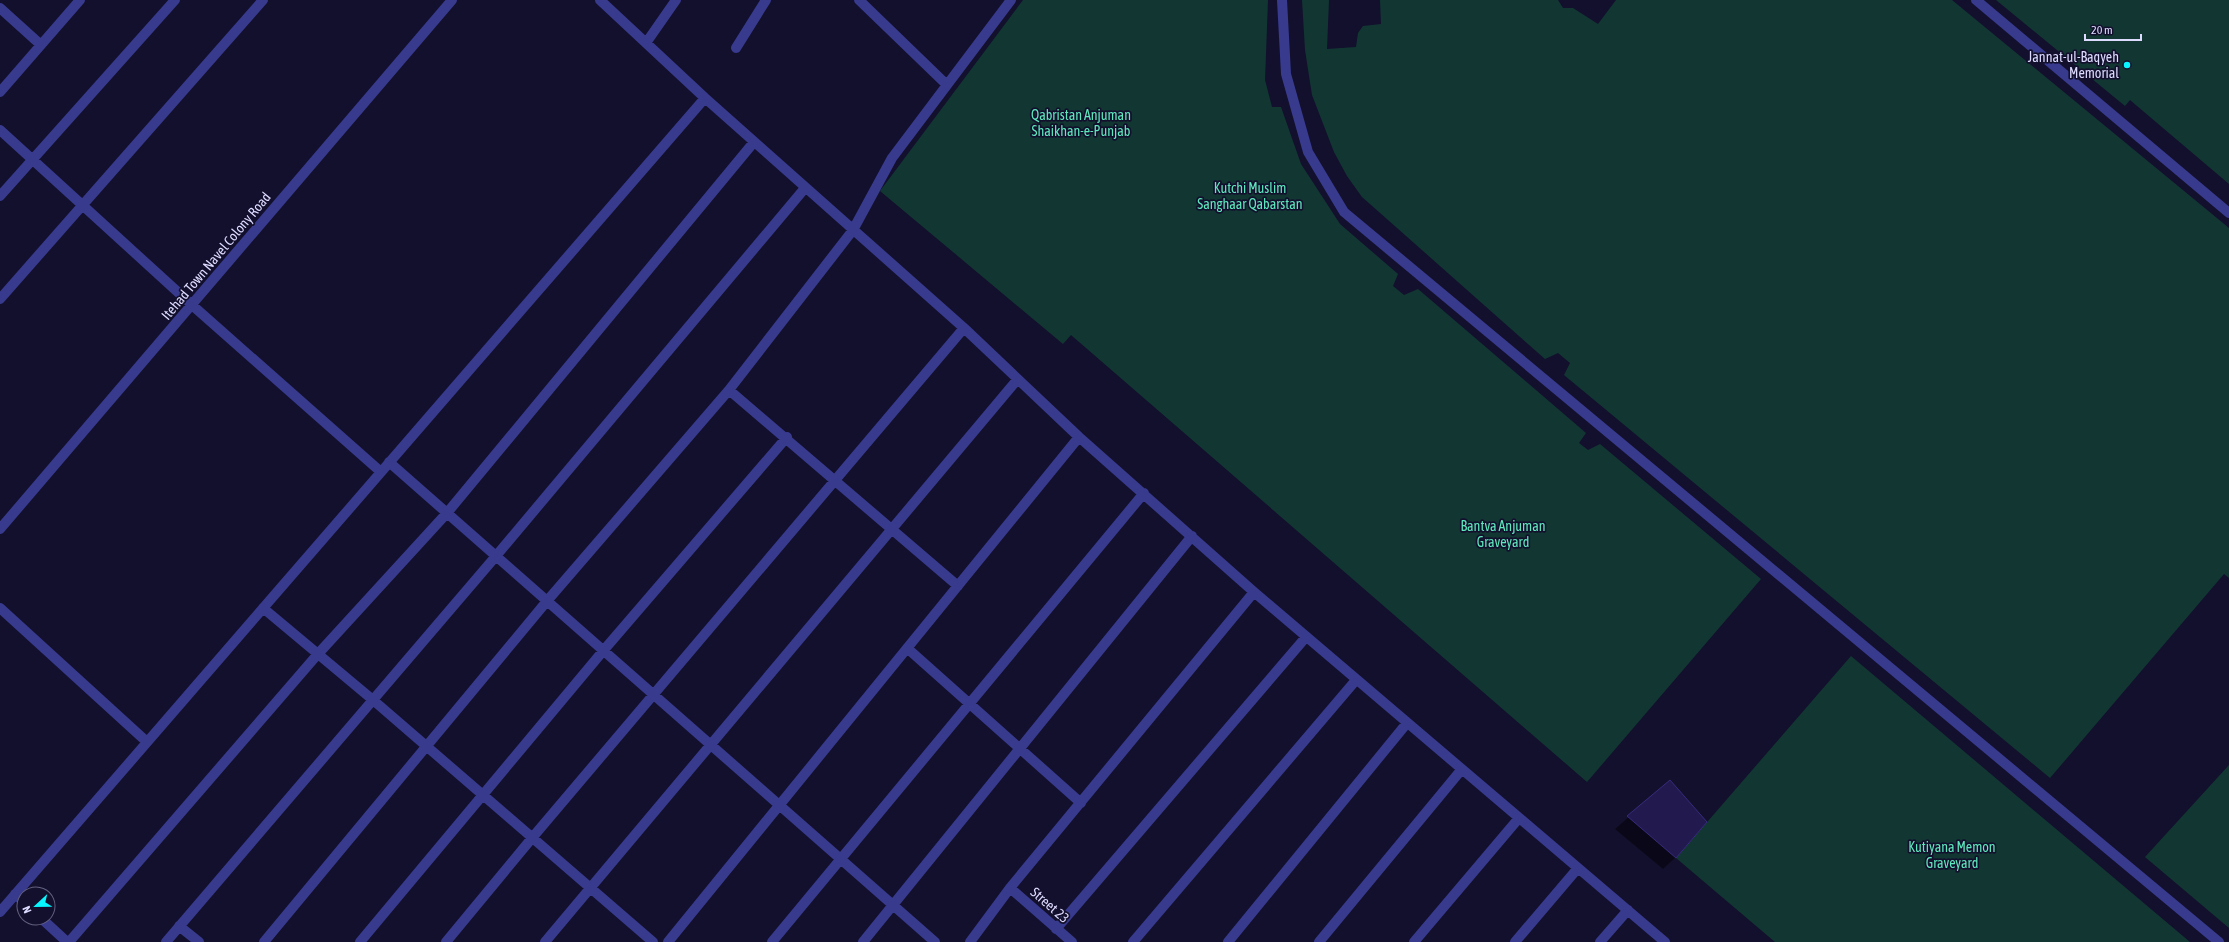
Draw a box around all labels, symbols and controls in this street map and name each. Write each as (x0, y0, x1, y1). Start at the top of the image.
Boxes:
scale bar (2085, 16, 2141, 42)
text: 20 m (2091, 23, 2113, 37)
place label: Jannat-ul-Baqyeh Memorial (2028, 49, 2119, 81)
marker: Jannat-ul-Baqyeh Memorial (2122, 60, 2132, 70)
park label: Qabristan Anjuman Shaikhan-e-Punjab (1031, 107, 1131, 139)
park label: Kutchi Muslim Sanghaar Qabarstan (1197, 180, 1303, 212)
street label: Itehad Town Navel Colony Road (158, 189, 274, 323)
park label: Bantva Anjuman Graveyard (1460, 518, 1546, 550)
park label: Kutiyana Memon Graveyard (1908, 839, 1996, 871)
street label: Street 23 (1027, 884, 1073, 926)
north arrow (16, 886, 56, 926)
text: N (20, 904, 34, 915)

